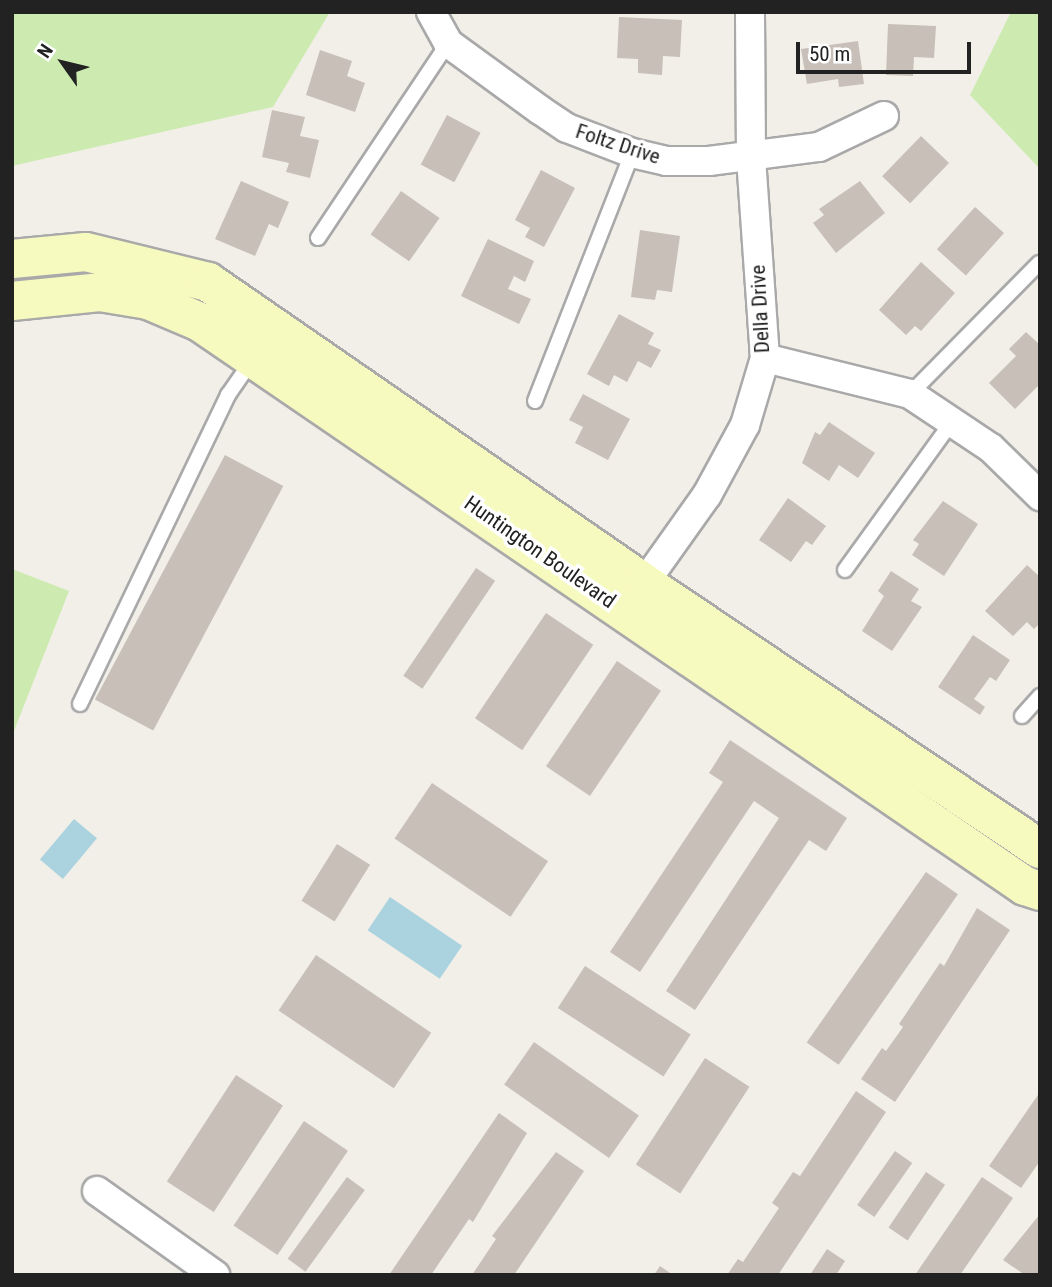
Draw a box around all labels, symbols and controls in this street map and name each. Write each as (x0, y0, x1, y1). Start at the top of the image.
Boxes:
north arrow (28, 28, 98, 98)
scale bar (800, 28, 975, 72)
text: N (32, 40, 58, 62)
text: 50 m (809, 42, 850, 66)
street label: Foltz Drive (573, 119, 663, 169)
street label: Della Drive (745, 264, 775, 354)
street label: Huntington Boulevard (460, 490, 620, 614)

